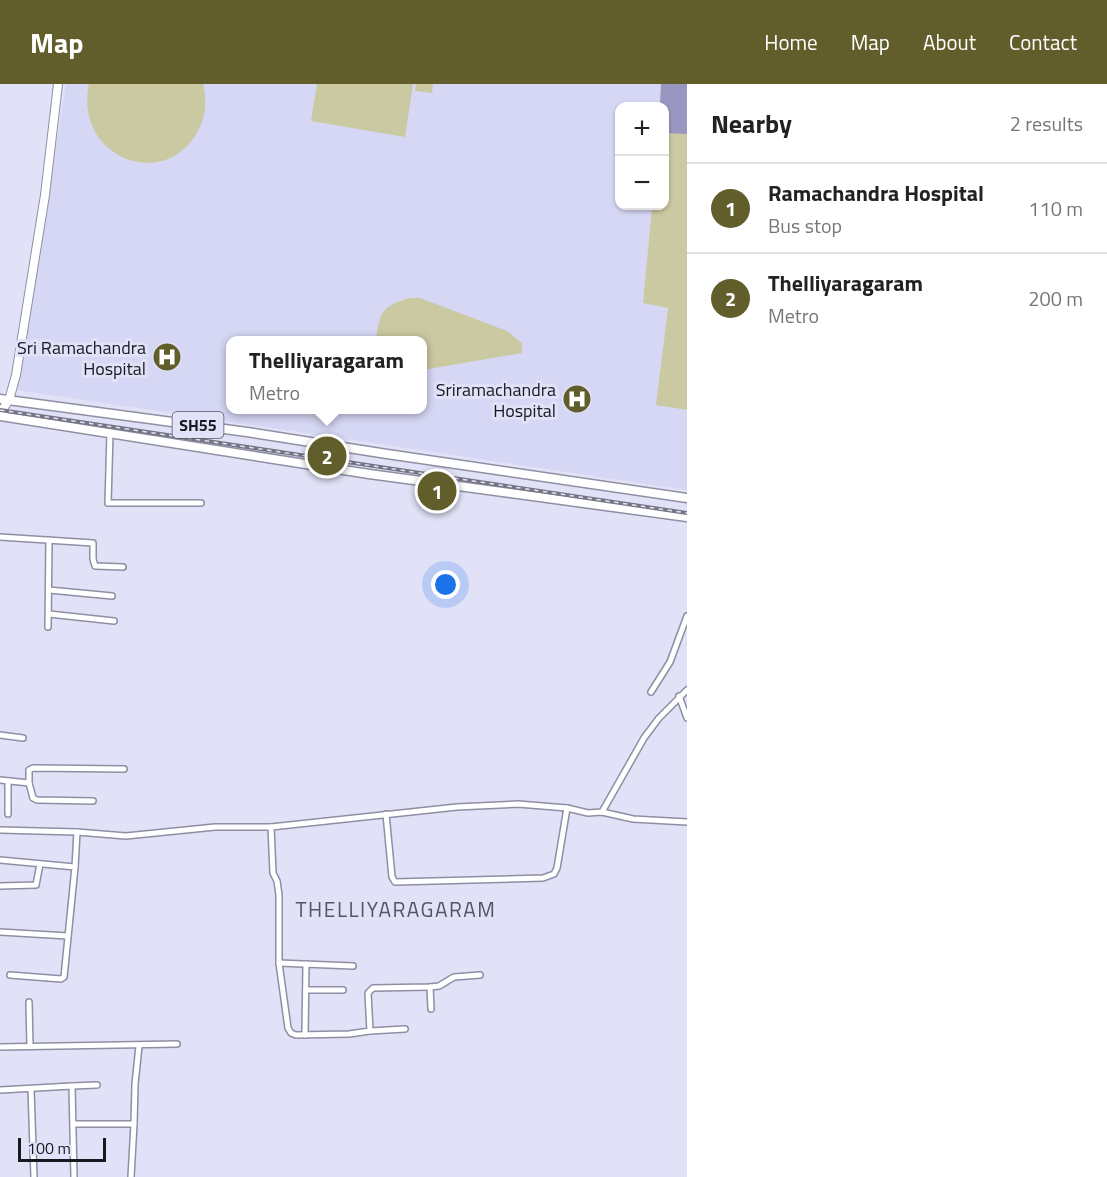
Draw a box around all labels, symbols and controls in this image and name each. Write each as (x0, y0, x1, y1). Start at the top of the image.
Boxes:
text: Map (30, 21, 84, 64)
text: Home (764, 26, 818, 58)
text: Map (851, 26, 890, 58)
text: About (923, 26, 976, 58)
text: Contact (1009, 26, 1077, 58)
map controls (615, 102, 669, 210)
button: + (615, 102, 669, 156)
text: Nearby (711, 104, 792, 143)
text: 2 results (1010, 108, 1083, 139)
button: − (615, 156, 669, 210)
text: Ramachandra Hospital (768, 176, 984, 210)
text: 1 (725, 193, 736, 224)
text: 110 m (1028, 193, 1083, 224)
text: Bus stop (768, 210, 842, 241)
text: Thelliyaragaram (768, 266, 923, 300)
text: 2 (725, 283, 736, 314)
text: 200 m (1028, 283, 1083, 314)
text: Metro (768, 300, 819, 331)
place label: Sri Ramachandra Hospital (17, 334, 146, 382)
popup (226, 336, 427, 414)
hospital icon: Sri Ramachandra Hospital (151, 341, 183, 373)
text: Thelliyaragaram (249, 343, 404, 377)
place label: Sriramachandra Hospital (436, 376, 556, 424)
text: Metro (249, 377, 300, 408)
hospital icon: Sriramachandra Hospital (561, 383, 593, 415)
road number: SH55 (172, 412, 224, 438)
pin: 2 (308, 434, 346, 478)
pin: 1 (418, 468, 456, 514)
your location (431, 570, 460, 599)
district label: THELLIYARAGARAM (296, 893, 496, 925)
scale bar (18, 1135, 106, 1162)
text: 100 m (27, 1136, 71, 1160)

